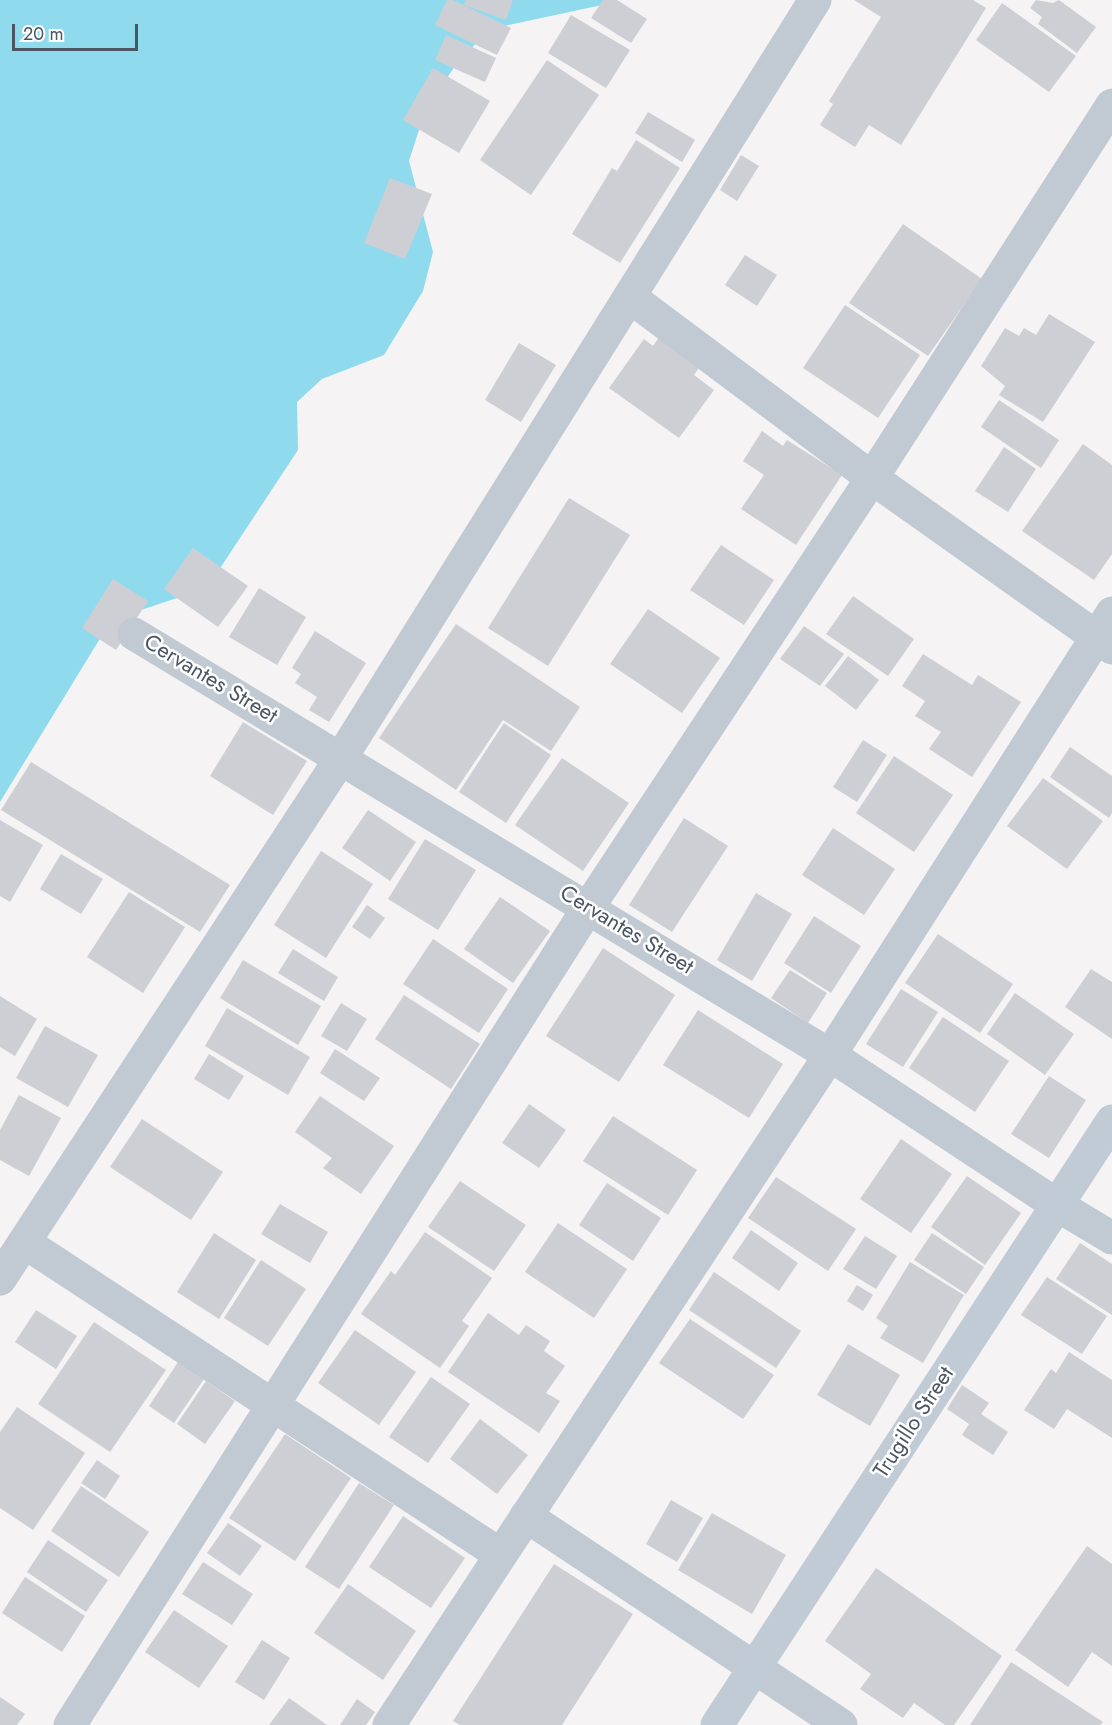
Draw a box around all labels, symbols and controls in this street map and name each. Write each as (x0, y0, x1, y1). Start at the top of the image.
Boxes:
scale bar (15, 12, 141, 50)
text: 20 m (23, 21, 63, 47)
street label: Cervantes Street (138, 630, 282, 730)
street label: Cervantes Street (554, 881, 698, 981)
street label: Trugillo Street (869, 1363, 961, 1483)

